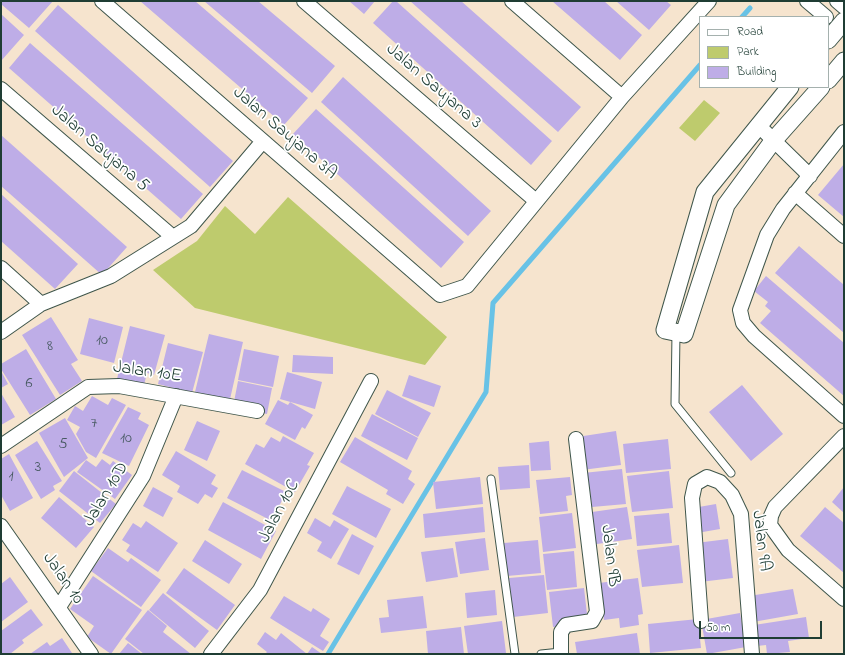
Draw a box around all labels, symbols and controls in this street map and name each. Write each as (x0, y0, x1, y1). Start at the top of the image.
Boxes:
legend (699, 16, 829, 88)
text: Road (737, 23, 763, 41)
street label: Jalan Saujana 3 (381, 39, 485, 135)
text: Park (737, 43, 759, 61)
text: Building (737, 63, 776, 81)
street label: Jalan Saujana 3A (227, 83, 341, 185)
street label: Jalan Saujana 5 (46, 101, 152, 197)
house number: 10 (96, 331, 108, 351)
house number: 8 (47, 337, 53, 357)
street label: Jalan 10E (111, 358, 183, 388)
house number: 6 (25, 374, 33, 394)
house number: 7 (91, 414, 97, 434)
house number: 10 (120, 429, 132, 449)
house number: 5 (58, 435, 68, 455)
house number: 3 (35, 458, 41, 478)
street label: Jalan 10D (79, 459, 135, 531)
house number: 1 (8, 467, 14, 487)
street label: Jalan 10C (255, 477, 305, 547)
street label: Jalan 9A (746, 509, 774, 573)
street label: Jalan 9B (594, 524, 624, 588)
street label: Jalan 10 (36, 549, 88, 609)
scale bar (701, 613, 824, 639)
text: 50 m (706, 619, 730, 637)

